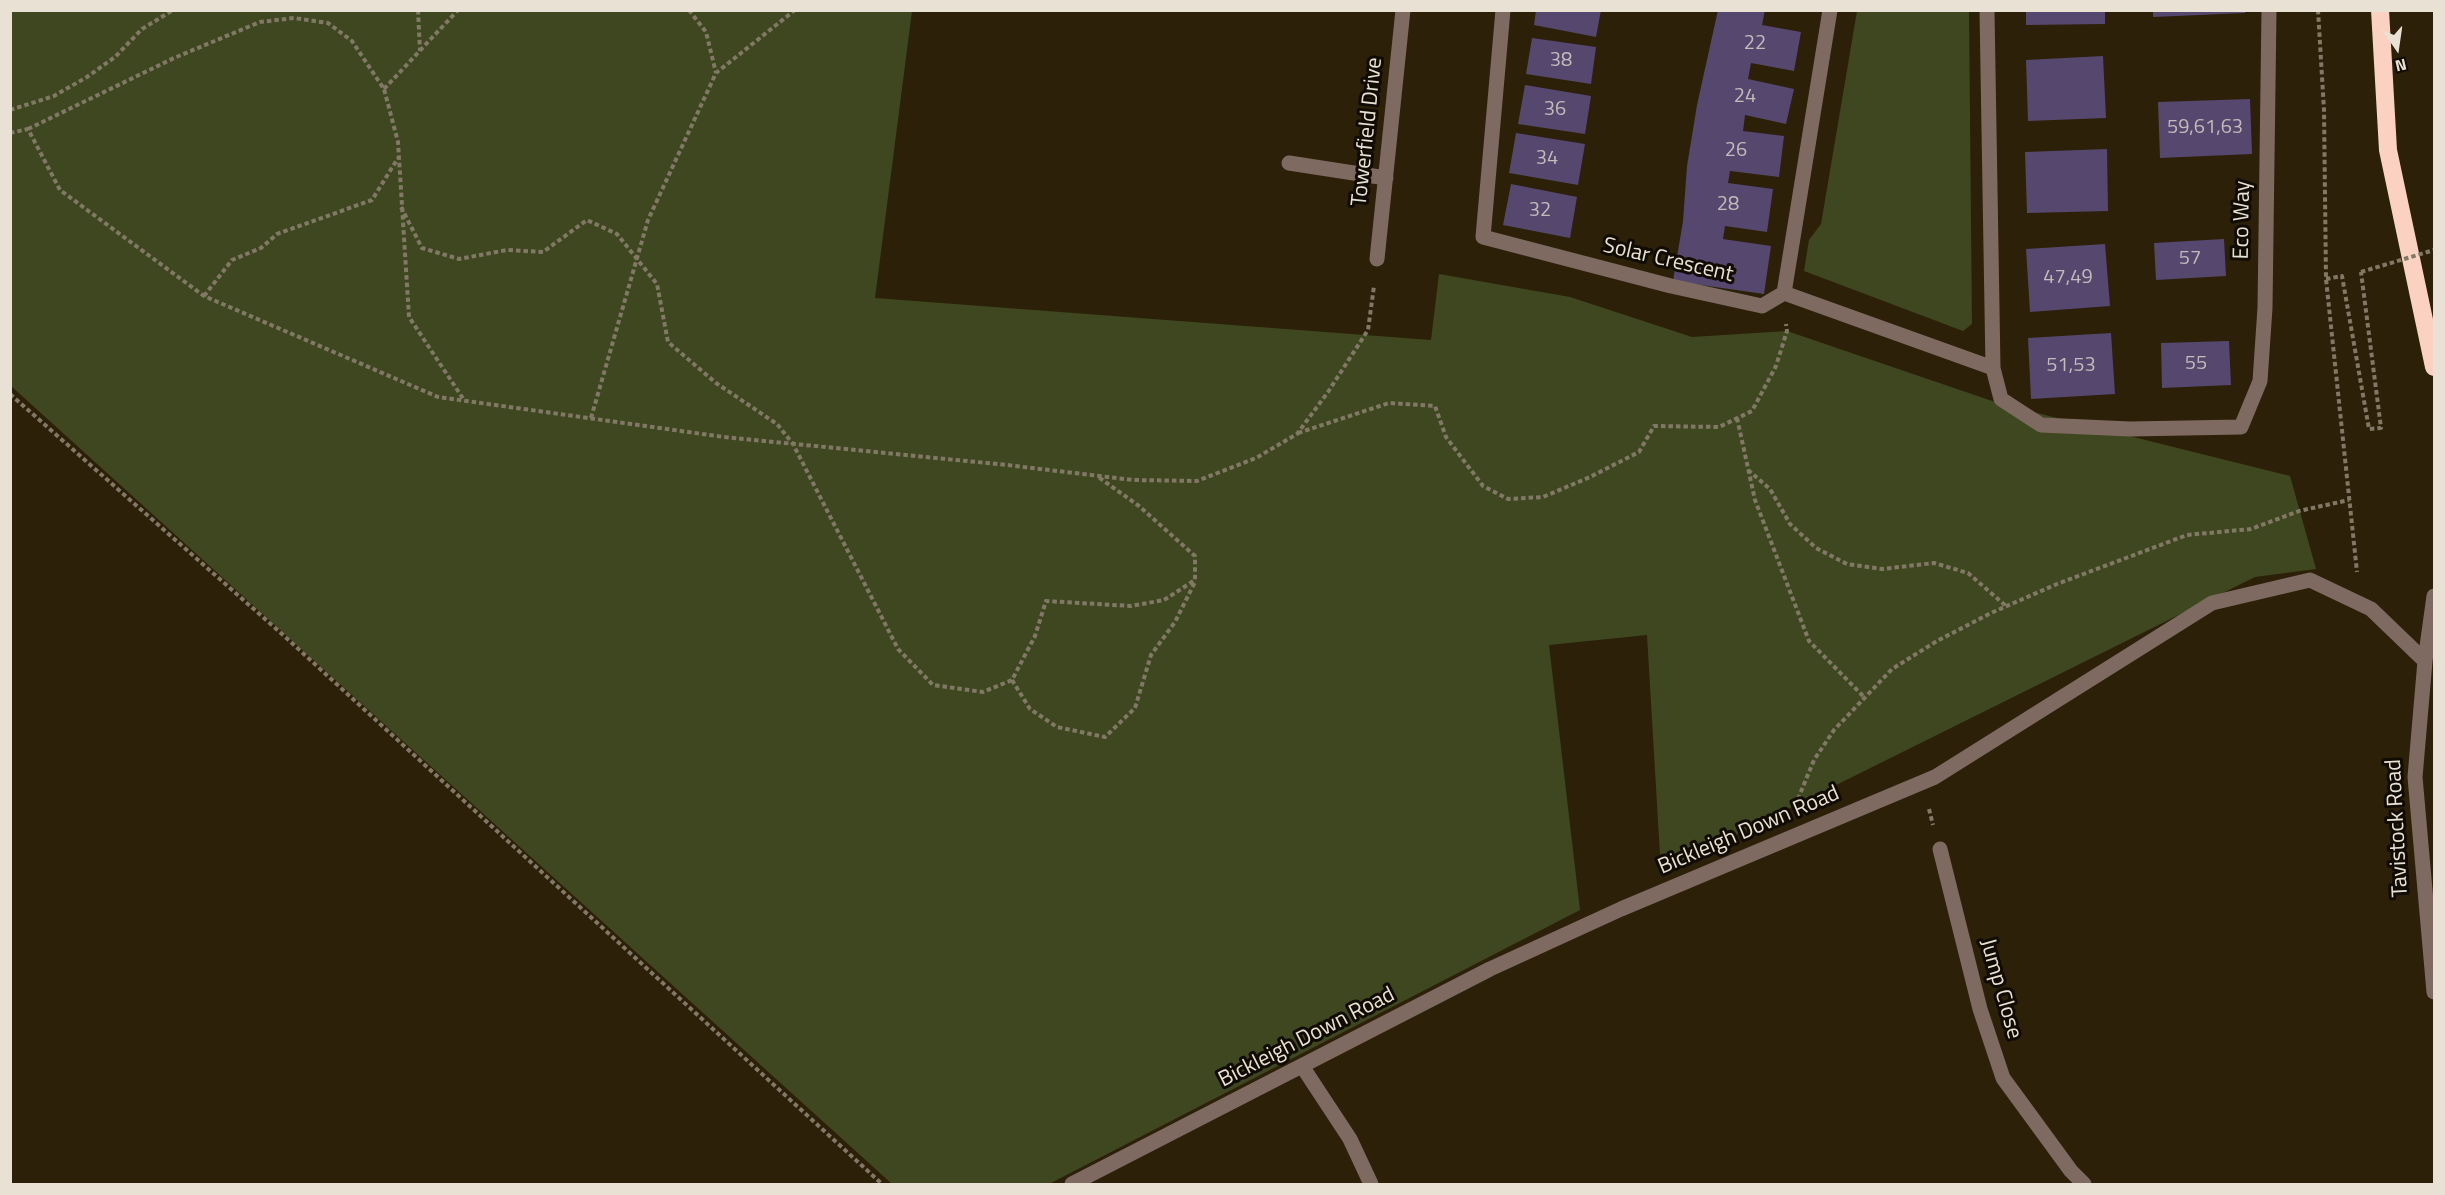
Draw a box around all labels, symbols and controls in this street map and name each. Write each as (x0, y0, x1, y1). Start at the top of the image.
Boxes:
north arrow (2367, 18, 2427, 78)
house number: 22 (1744, 32, 1766, 56)
house number: 38 (1550, 49, 1572, 73)
text: N (2393, 53, 2409, 78)
street label: Towerfield Drive (1347, 56, 1389, 208)
house number: 24 (1734, 85, 1756, 109)
house number: 36 (1544, 98, 1566, 122)
house number: 59,61,63 (2167, 116, 2243, 140)
house number: 26 (1725, 139, 1747, 163)
house number: 34 (1536, 147, 1558, 171)
street label: Eco Way (2229, 180, 2257, 260)
house number: 28 (1717, 193, 1739, 217)
house number: 32 (1529, 199, 1551, 223)
street label: Solar Crescent (1600, 233, 1736, 289)
house number: 57 (2179, 247, 2201, 271)
house number: 47,49 (2043, 266, 2093, 290)
house number: 55 (2185, 352, 2207, 376)
house number: 51,53 (2046, 354, 2096, 378)
street label: Tavistock Road (2381, 758, 2415, 898)
street label: Bickleigh Down Road (1654, 781, 1844, 881)
street label: Jump Close (1973, 936, 2027, 1042)
street label: Bickleigh Down Road (1214, 982, 1400, 1094)

